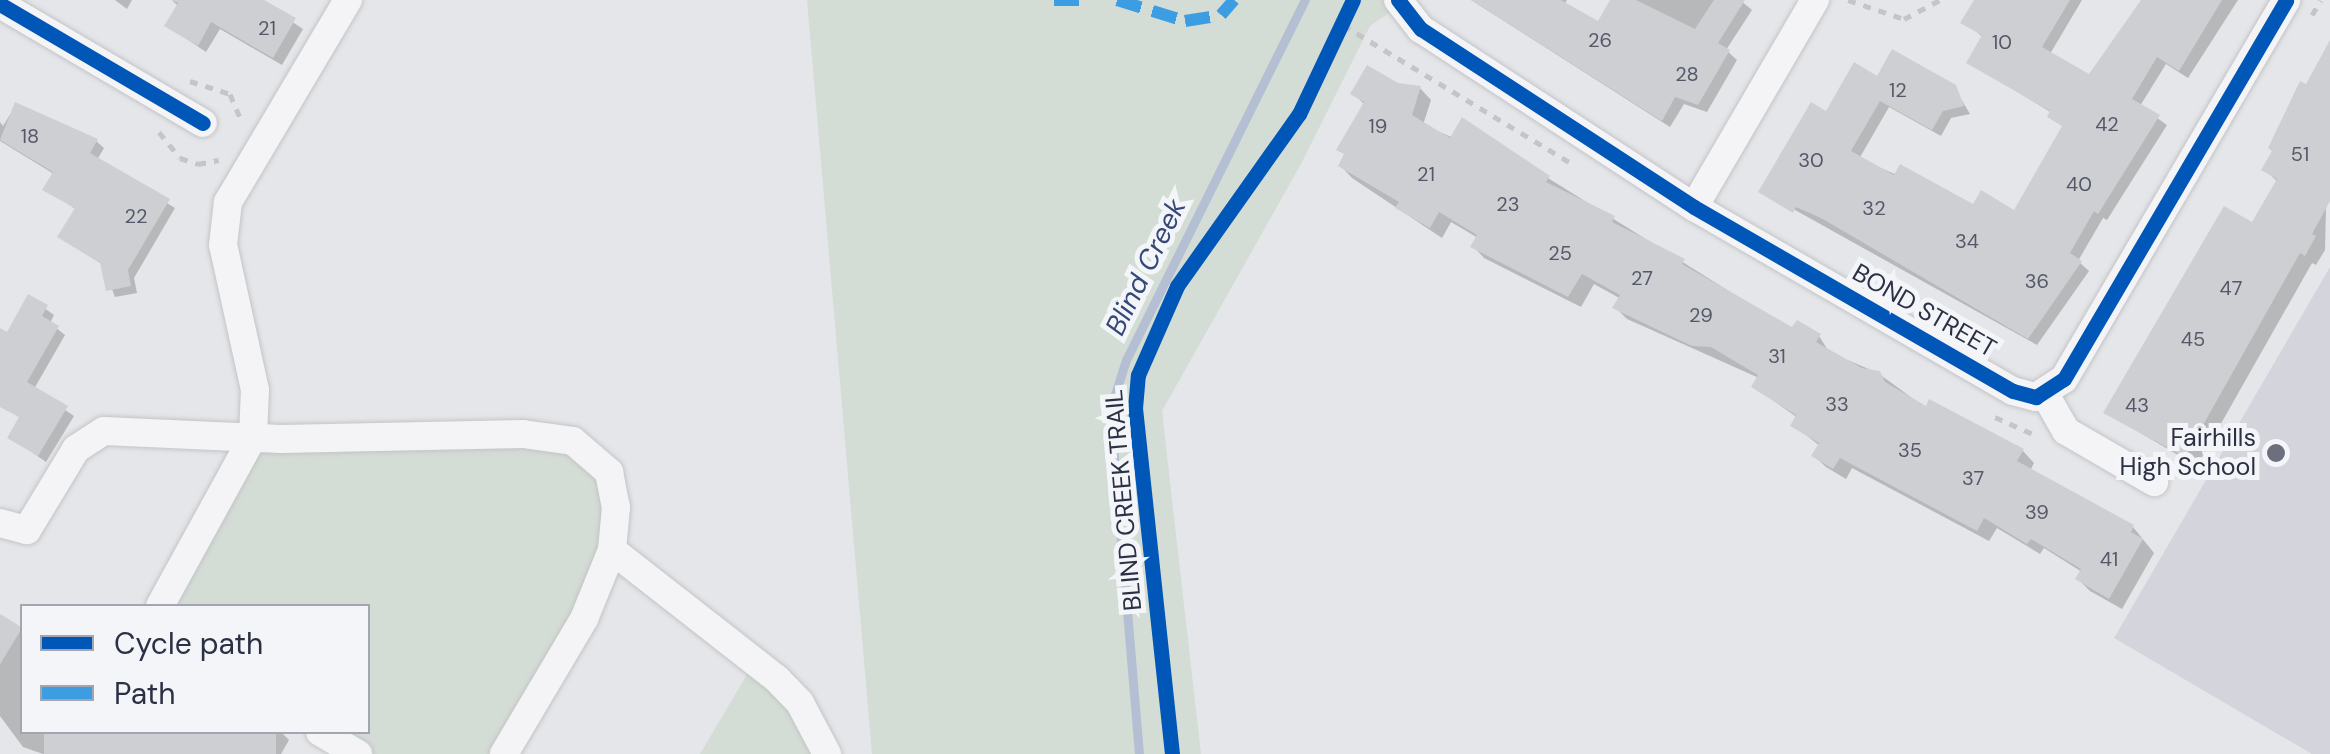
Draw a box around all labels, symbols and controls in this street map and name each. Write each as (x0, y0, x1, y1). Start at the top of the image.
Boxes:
house number: 21 (258, 16, 276, 40)
house number: 26 (1588, 28, 1612, 52)
house number: 10 (1992, 30, 2012, 54)
house number: 28 (1675, 62, 1699, 86)
house number: 12 (1889, 78, 1907, 102)
house number: 42 (2095, 112, 2119, 136)
house number: 19 (1369, 114, 1387, 138)
house number: 18 (21, 124, 39, 148)
house number: 51 (2291, 142, 2309, 166)
house number: 30 (1798, 148, 1824, 172)
house number: 21 (1417, 162, 1435, 186)
house number: 40 (2066, 172, 2092, 196)
house number: 23 (1496, 192, 1520, 216)
water label: Blind Creek (1099, 193, 1193, 341)
house number: 32 (1862, 196, 1886, 220)
house number: 22 (124, 204, 148, 228)
house number: 34 (1955, 229, 1979, 253)
house number: 25 (1548, 241, 1572, 265)
street label: BOND STREET (1847, 258, 2001, 364)
house number: 27 (1631, 266, 1653, 290)
house number: 36 (2025, 269, 2049, 293)
house number: 47 (2220, 276, 2242, 300)
house number: 29 (1689, 303, 1713, 327)
house number: 45 (2181, 327, 2205, 351)
house number: 31 (1768, 344, 1786, 368)
street label: BLIND CREEK TRAIL (1099, 388, 1149, 612)
house number: 33 (1825, 392, 1849, 416)
house number: 43 (2125, 393, 2149, 417)
place label: Fairhills High School (2120, 424, 2256, 483)
house number: 35 (1898, 438, 1922, 462)
marker: Fairhills High School (2265, 442, 2287, 464)
house number: 37 (1962, 466, 1984, 490)
house number: 39 (2025, 500, 2049, 524)
house number: 41 (2100, 547, 2118, 571)
legend (20, 604, 370, 734)
text: Cycle path (114, 624, 263, 663)
text: Path (114, 674, 176, 713)

